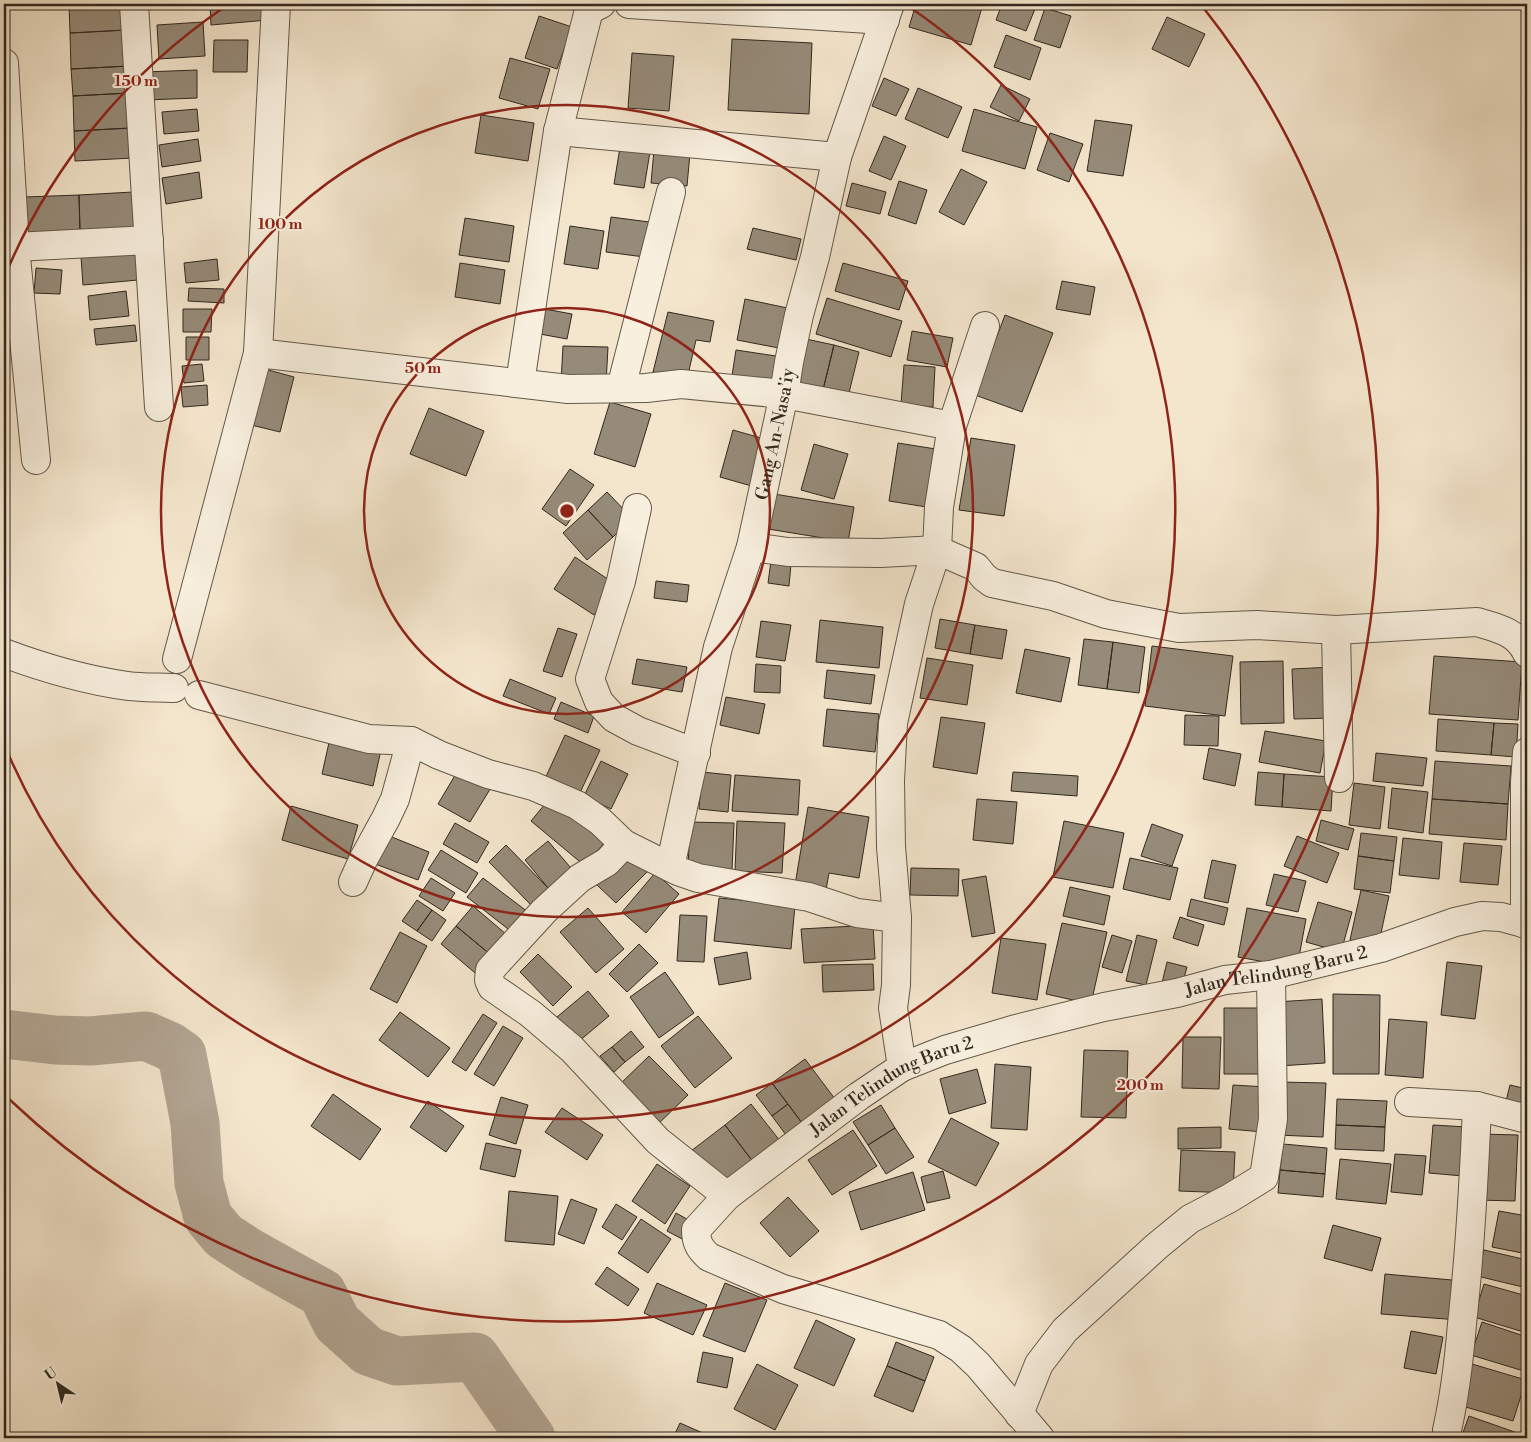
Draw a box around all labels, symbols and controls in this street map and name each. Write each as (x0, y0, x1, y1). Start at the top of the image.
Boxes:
text: 150 m (114, 72, 158, 91)
text: 100 m (258, 215, 303, 234)
text: 50 m (405, 359, 441, 378)
street label: Gang An-Nasa'iy (750, 366, 800, 502)
centre of rings (558, 502, 576, 520)
street label: Jalan Telindung Baru 2 (1181, 941, 1370, 1003)
street label: Jalan Telindung Baru 2 (804, 1031, 976, 1142)
text: 200 m (1116, 1076, 1164, 1095)
north arrow (32, 1360, 82, 1410)
text: U (42, 1364, 61, 1385)

